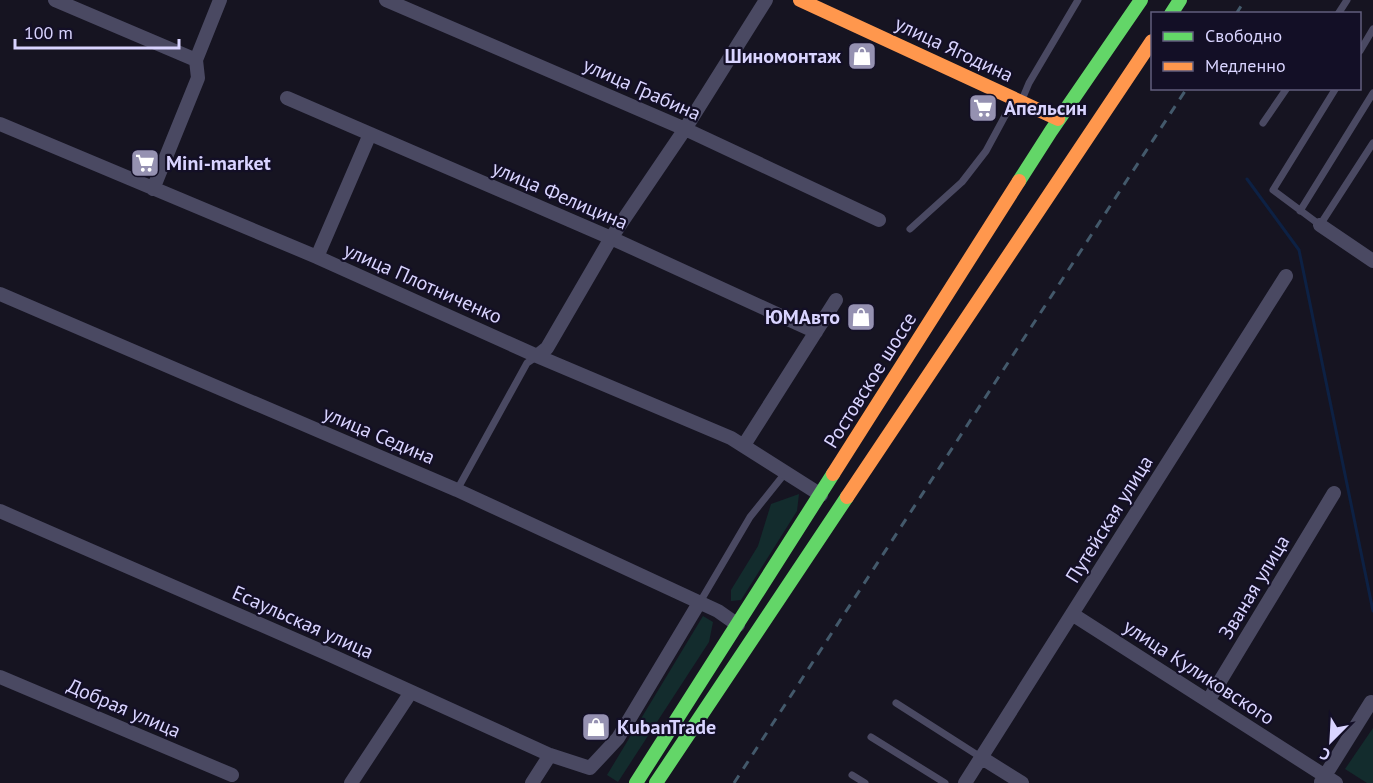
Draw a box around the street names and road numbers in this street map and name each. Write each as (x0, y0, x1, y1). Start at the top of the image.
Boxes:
street label: улица Ягодина (891, 10, 1017, 88)
street label: улица Грабина (579, 52, 705, 126)
street label: улица Фелицина (488, 155, 632, 235)
street label: улица Плотниченко (340, 236, 506, 330)
street label: Ростовское шоссе (818, 307, 922, 453)
street label: улица Седина (319, 400, 439, 470)
street label: Путейская улица (1059, 450, 1159, 588)
street label: Званая улица (1213, 530, 1295, 644)
street label: Есаульская улица (228, 579, 378, 665)
street label: улица Куликовского (1118, 613, 1280, 731)
street label: Добрая улица (63, 672, 185, 744)

